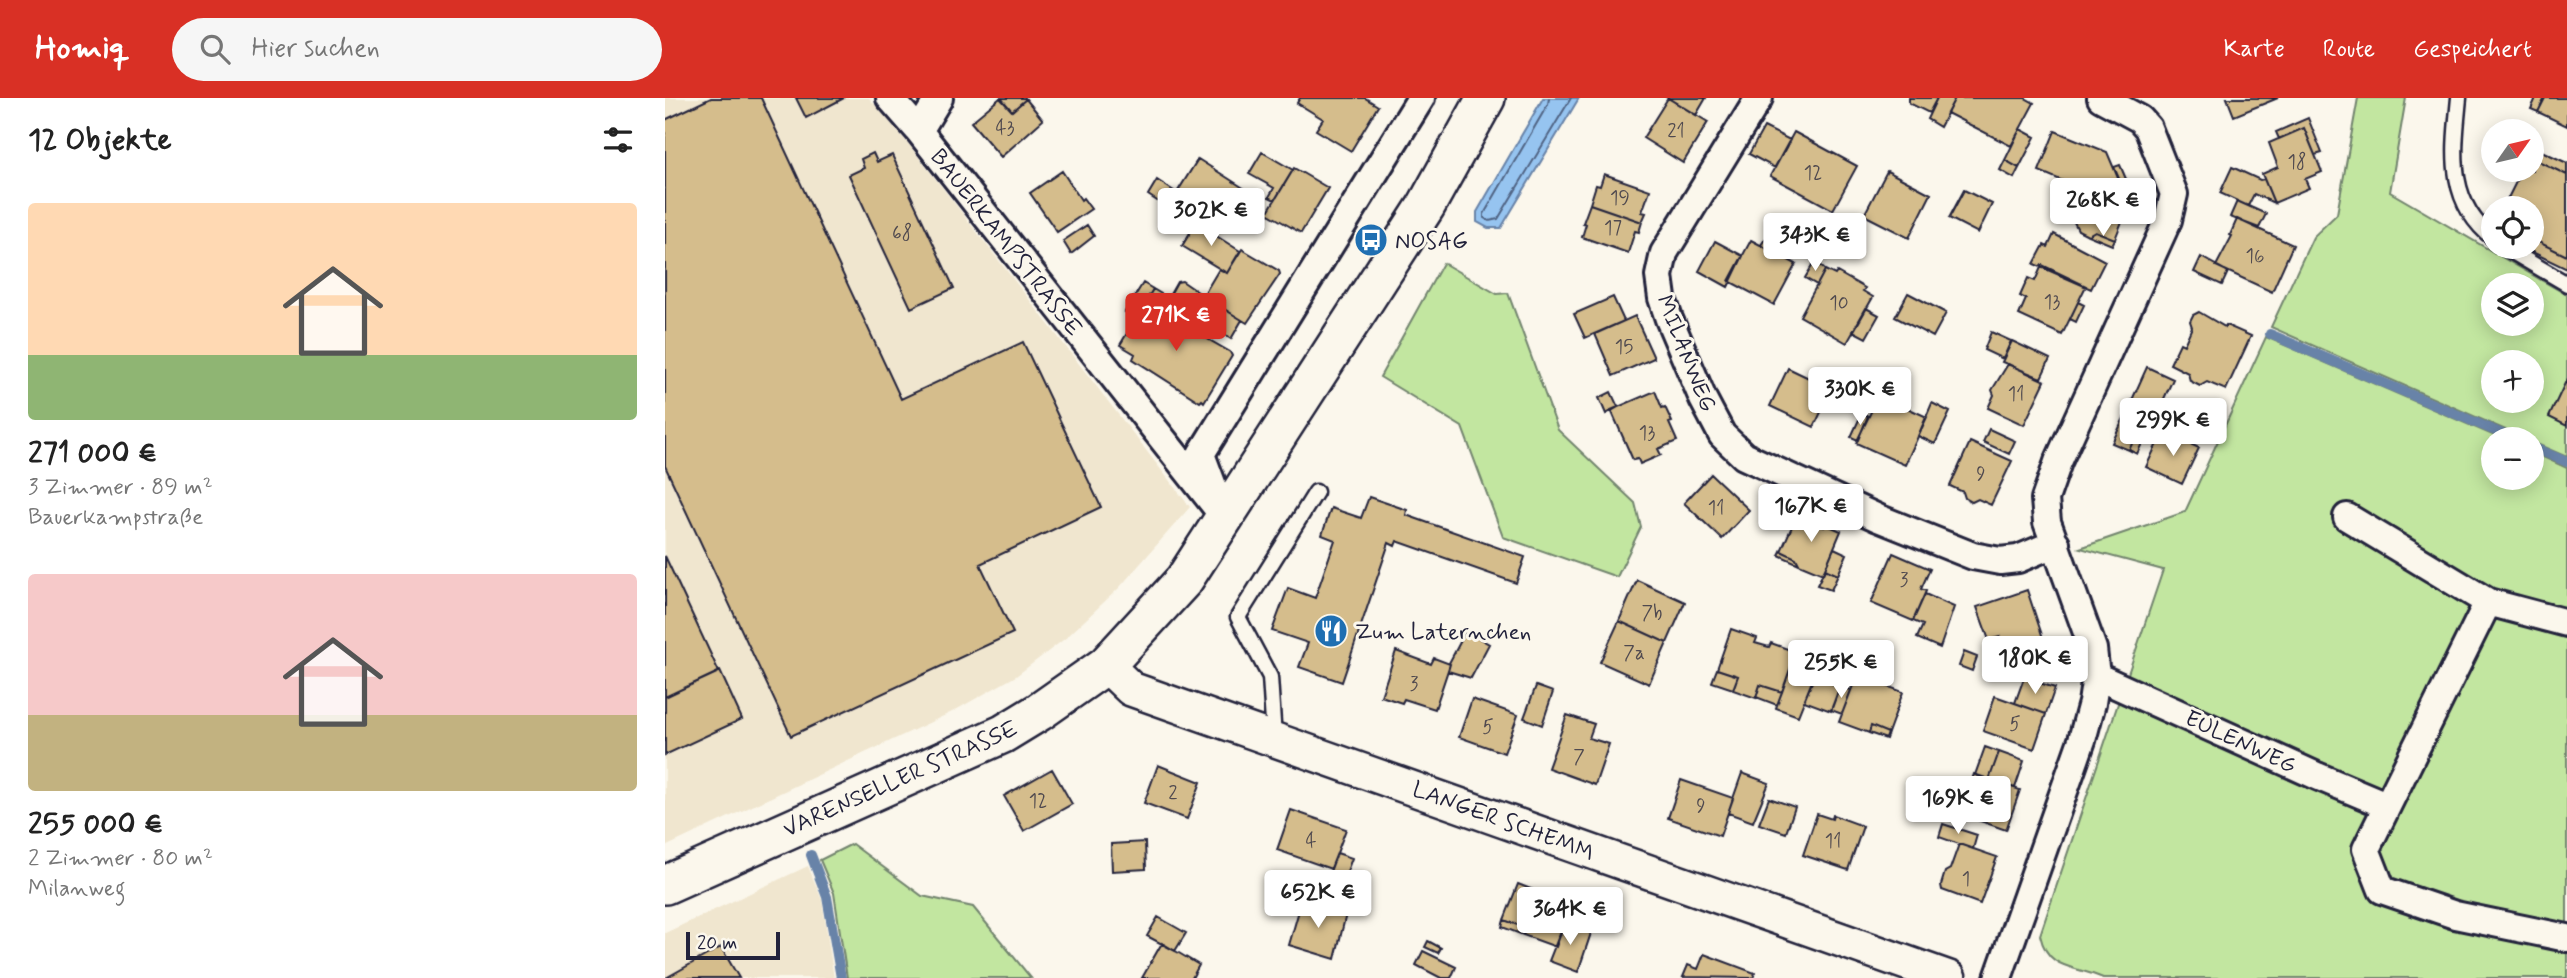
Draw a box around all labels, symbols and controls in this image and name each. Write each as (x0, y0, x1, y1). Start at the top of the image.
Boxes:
search box (172, 18, 662, 81)
text: Homiq (35, 27, 130, 71)
icon: search (196, 30, 234, 68)
text: Hier suchen (252, 32, 380, 66)
text: Karte (2223, 34, 2285, 65)
text: Route (2323, 34, 2375, 65)
text: Gespeichert (2413, 34, 2532, 65)
house number: 43 (995, 116, 1015, 141)
house number: 21 (1667, 119, 1685, 144)
north arrow (2481, 119, 2545, 182)
map controls (2481, 119, 2544, 490)
text: 12 Objekte (28, 121, 172, 160)
icon: filters (599, 121, 637, 159)
street label: BAUERKAMPSTRASSE (923, 143, 1088, 343)
house number: 18 (2288, 150, 2306, 175)
house number: 12 (1804, 161, 1822, 186)
pin: 268K € (2046, 178, 2160, 238)
house number: 19 (1610, 186, 1630, 211)
text: 268K € (2066, 186, 2140, 216)
pin: 302K € (1154, 188, 1268, 248)
text: 302K € (1174, 196, 1248, 226)
button: locate (2481, 196, 2544, 259)
pin: 343K € (1758, 214, 1872, 273)
house number: 17 (1604, 216, 1622, 241)
house number: 68 (892, 221, 912, 246)
bus stop icon: NOSAG (1352, 221, 1390, 259)
text: 343K € (1779, 221, 1851, 251)
place label: NOSAG (1395, 227, 1468, 257)
house number: 16 (2245, 244, 2265, 269)
icon: home (270, 248, 396, 374)
button: layers (2481, 273, 2544, 336)
house number: 13 (2044, 290, 2060, 315)
street label: MILANWEG (1648, 291, 1722, 416)
house number: 10 (1829, 291, 1849, 316)
pin: 271K € (1119, 294, 1233, 353)
text: 271K € (1141, 301, 1211, 331)
house number: 15 (1615, 335, 1633, 360)
button: + (2481, 350, 2544, 413)
pin: 330K € (1803, 368, 1917, 427)
text: 330K € (1824, 375, 1896, 405)
house number: 11 (2008, 382, 2024, 407)
pin: 299K € (2116, 398, 2230, 458)
text: 299K € (2136, 406, 2210, 436)
house number: 13 (1639, 421, 1655, 446)
button: − (2481, 427, 2544, 490)
text: 271 000 € (28, 434, 157, 473)
house number: 9 (1976, 462, 1986, 487)
text: 3 Zimmer · 89 m² (28, 473, 213, 503)
pin: 167K € (1754, 484, 1868, 544)
text: 167K € (1774, 492, 1848, 522)
house number: 11 (1708, 496, 1724, 521)
text: Bauerkampstraße (28, 503, 203, 533)
house number: 3 (1900, 568, 1909, 593)
house number: 7b (1642, 601, 1662, 626)
restaurant icon: Zum Laternchen (1312, 612, 1350, 650)
place label: Zum Laternchen (1355, 618, 1531, 648)
icon: home (270, 619, 396, 745)
pin: 180K € (1978, 636, 2092, 696)
pin: 255K € (1784, 640, 1898, 700)
house number: 7a (1623, 641, 1645, 666)
text: 180K € (1998, 644, 2072, 674)
text: 255K € (1804, 648, 1878, 678)
house number: 3 (1410, 672, 1419, 697)
street label: EULENWEG (2180, 704, 2301, 782)
house number: 5 (2009, 712, 2021, 737)
street label: VARENSELLER STRASSE (779, 714, 1023, 845)
house number: 5 (1482, 715, 1494, 740)
house number: 7 (1573, 745, 1585, 770)
street label: LANGER SCHEMM (1408, 775, 1599, 869)
pin: 169K € (1901, 776, 2015, 836)
house number: 2 (1168, 781, 1178, 806)
text: 169K € (1922, 784, 1994, 814)
house number: 12 (1029, 789, 1047, 814)
house number: 9 (1696, 794, 1706, 819)
text: 255 000 € (28, 805, 163, 844)
house number: 4 (1305, 829, 1317, 854)
house number: 11 (1825, 829, 1841, 854)
text: 2 Zimmer · 80 m² (28, 844, 213, 874)
house number: 1 (1962, 867, 1970, 892)
pin: 652K € (1261, 870, 1375, 930)
text: Milanweg (28, 874, 126, 904)
text: 652K € (1280, 878, 1356, 908)
pin: 364K € (1513, 888, 1627, 947)
text: 364K € (1533, 895, 1607, 925)
scale bar (686, 929, 781, 961)
text: 20 m (697, 931, 737, 956)

